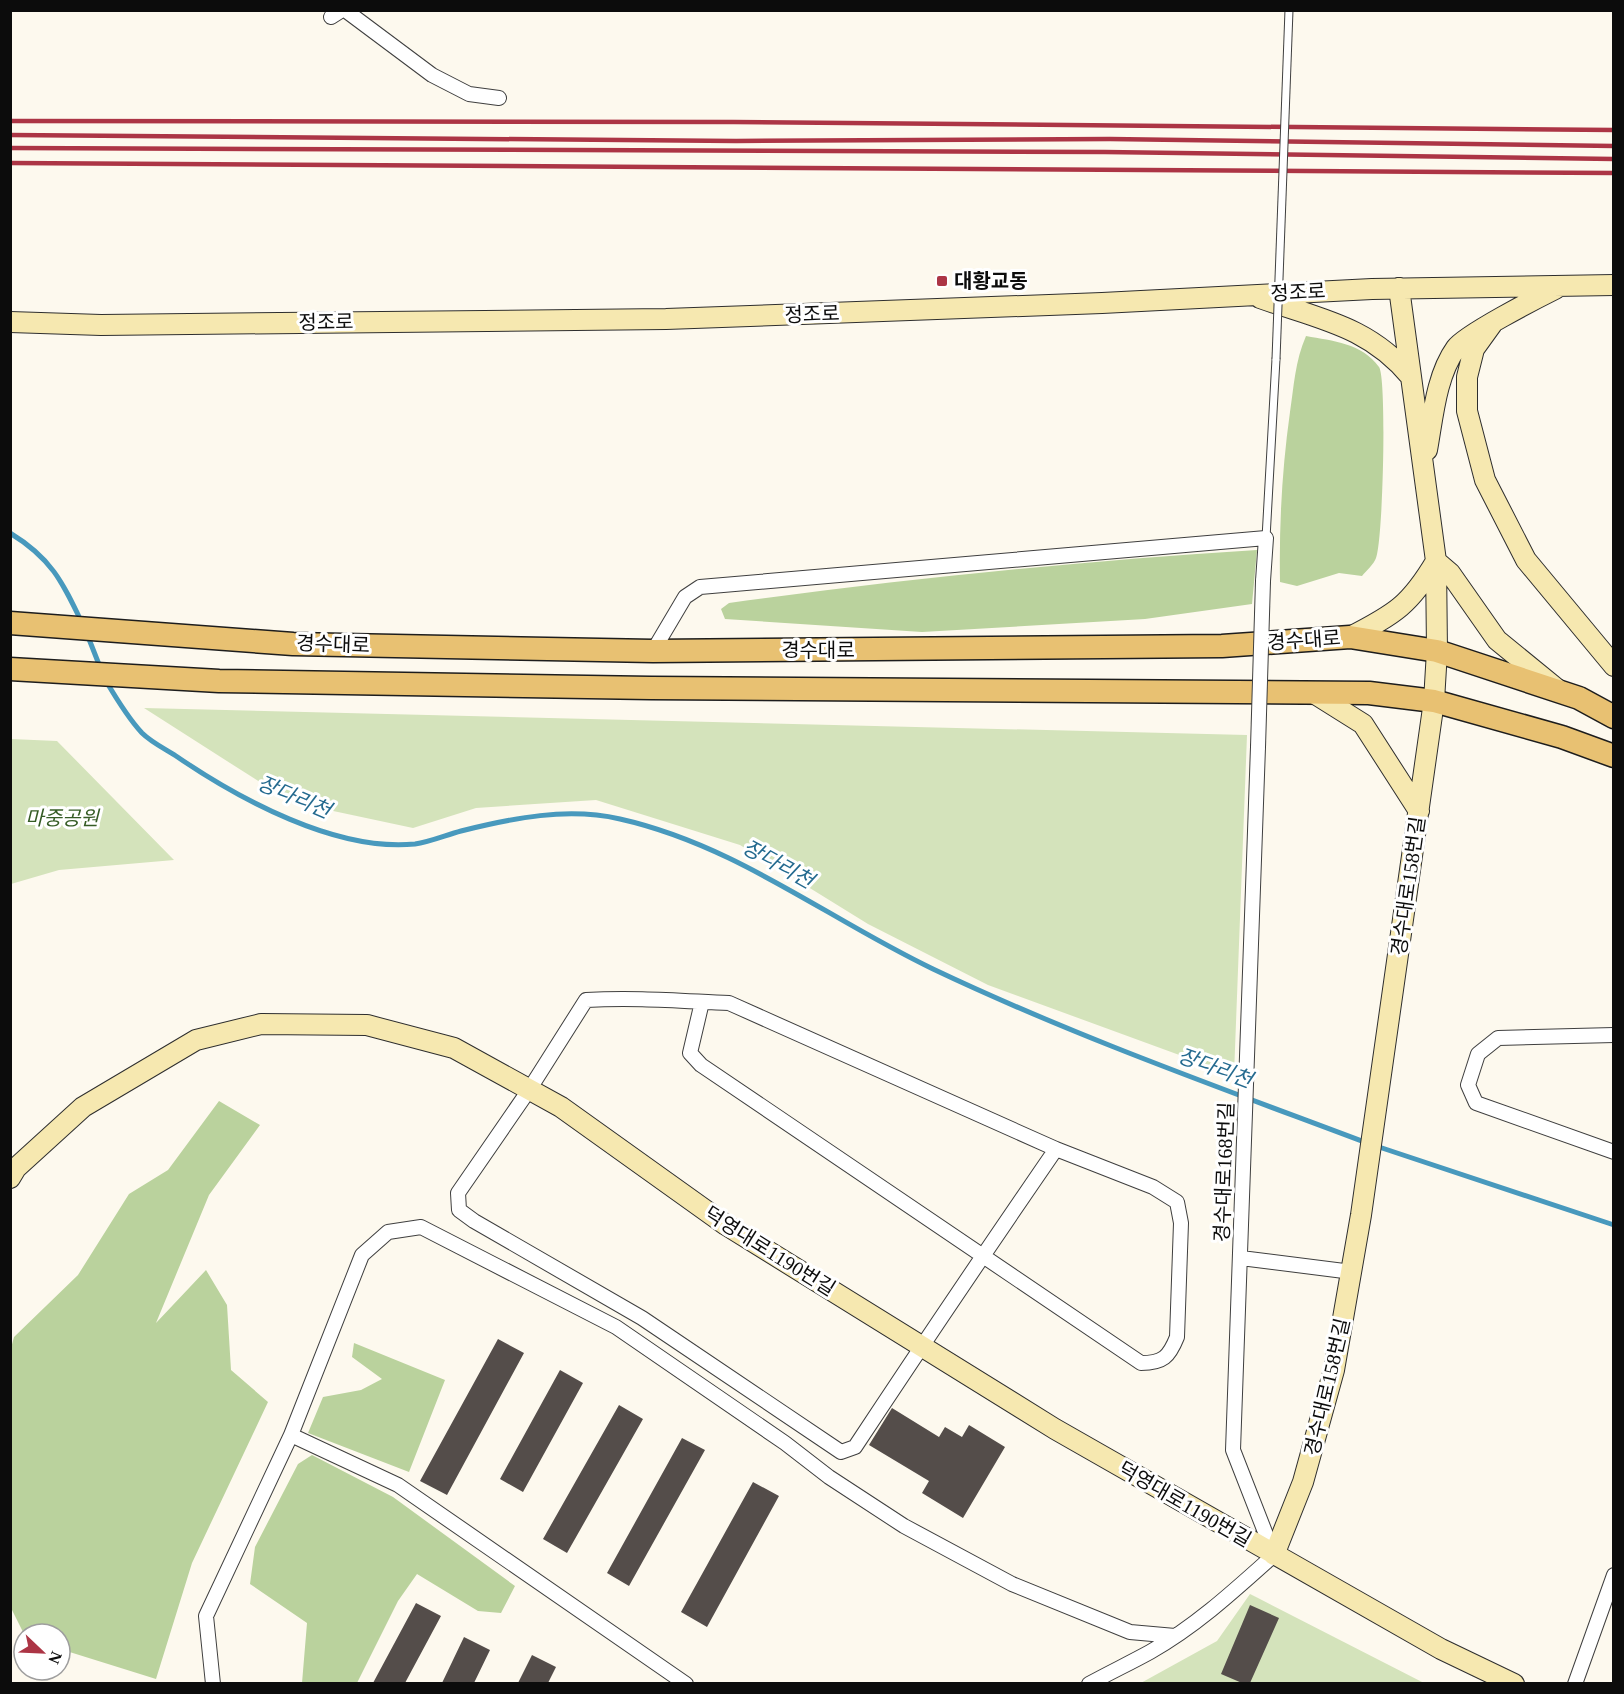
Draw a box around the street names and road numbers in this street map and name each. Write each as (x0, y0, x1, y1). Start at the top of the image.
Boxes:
street label: 정조로 (1270, 280, 1326, 304)
street label: 정조로 (784, 302, 840, 326)
street label: 정조로 (298, 311, 354, 333)
street label: 경수대로 (1267, 626, 1341, 654)
street label: 경수대로 (296, 632, 370, 656)
street label: 경수대로 (781, 639, 855, 661)
street label: 경수대로158번길 (1387, 815, 1429, 957)
street label: 경수대로168번길 (1211, 1101, 1237, 1243)
street label: 덕영대로1190번길 (701, 1202, 839, 1300)
street label: 경수대로158번길 (1300, 1316, 1354, 1458)
street label: 덕영대로1190번길 (1115, 1457, 1255, 1551)

